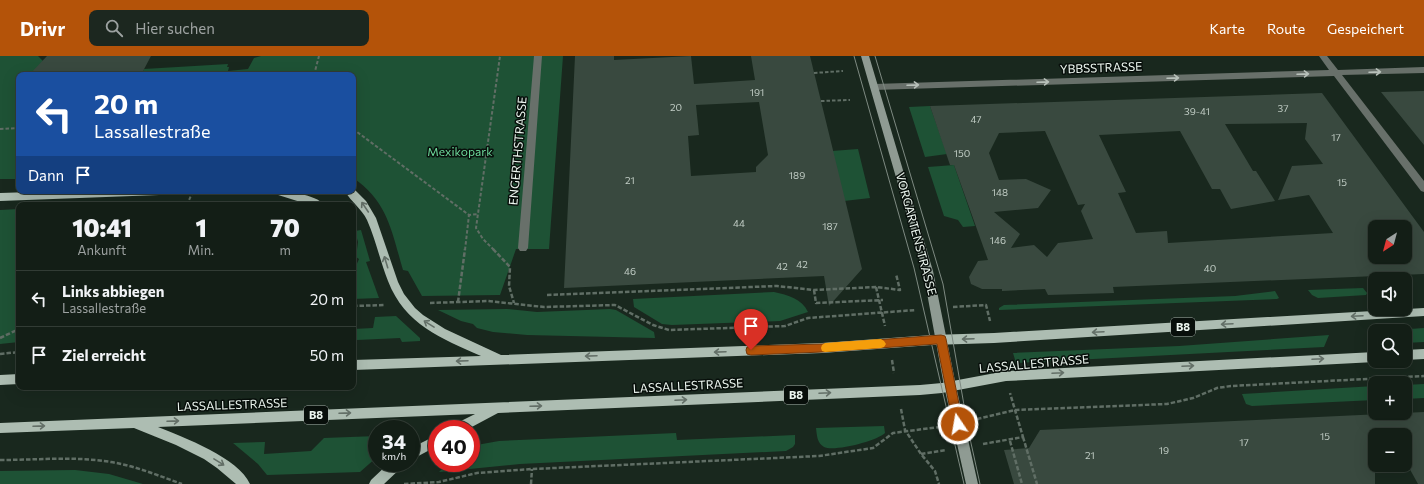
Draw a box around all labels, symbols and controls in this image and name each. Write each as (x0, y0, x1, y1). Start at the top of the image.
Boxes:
search box (89, 10, 369, 46)
text: Drivr (20, 17, 65, 40)
icon: search (103, 17, 125, 39)
text: Hier suchen (135, 19, 215, 37)
text: Karte (1210, 20, 1245, 37)
text: Route (1267, 20, 1305, 37)
text: Gespeichert (1327, 20, 1404, 37)
street label: YBBSSTRASSE (1060, 59, 1142, 75)
one-way arrow (1368, 68, 1381, 76)
one-way arrow (1296, 70, 1309, 78)
one-way arrow (1166, 74, 1179, 82)
one-way arrow (1036, 78, 1049, 85)
one-way arrow (906, 82, 919, 89)
text: 20 m (94, 86, 158, 120)
house number: 191 (750, 86, 764, 98)
icon: left (28, 88, 80, 140)
street label: ENGERTHSTRASSE (505, 96, 529, 206)
house number: 20 (670, 101, 682, 113)
house number: 37 (1278, 102, 1288, 114)
house number: 39-41 (1184, 105, 1210, 117)
house number: 47 (970, 113, 982, 125)
text: Lassallestraße (94, 120, 210, 142)
house number: 17 (1331, 131, 1341, 143)
park label: Mexikopark (427, 144, 493, 158)
house number: 150 (954, 147, 970, 159)
icon: arrive (72, 164, 94, 186)
text: Dann (28, 166, 64, 184)
house number: 189 (789, 169, 805, 181)
street label: VORGARTENSTRASSE (894, 171, 940, 297)
house number: 21 (625, 174, 635, 186)
house number: 15 (1337, 176, 1347, 188)
house number: 148 (992, 186, 1008, 198)
one-way arrow (361, 201, 369, 212)
text: 10:41 (72, 213, 132, 242)
text: 1 (195, 213, 207, 242)
text: 70 (270, 213, 300, 242)
house number: 44 (733, 217, 745, 229)
house number: 187 (822, 220, 838, 232)
north arrow (1368, 220, 1412, 264)
map controls (1368, 220, 1412, 472)
house number: 146 (990, 234, 1006, 246)
text: Ankunft (78, 242, 126, 258)
text: Min. (188, 242, 214, 258)
text: m (279, 242, 291, 258)
one-way arrow (382, 255, 389, 268)
house number: 42 (796, 258, 808, 270)
house number: 42 (776, 260, 788, 272)
house number: 40 (1204, 262, 1216, 274)
house number: 46 (624, 265, 636, 277)
button: sound (1368, 272, 1412, 316)
text: Links abbiegen (62, 282, 164, 300)
icon: left (28, 288, 50, 310)
text: 20 m (310, 290, 344, 308)
text: Lassallestraße (62, 300, 146, 316)
pin (734, 309, 768, 350)
one-way arrow (1351, 312, 1364, 320)
icon: arrive (740, 315, 762, 337)
road number: B8 (1171, 318, 1195, 336)
one-way arrow (423, 320, 434, 328)
one-way arrow (1221, 320, 1234, 327)
button: search (1368, 324, 1412, 368)
one-way arrow (1092, 328, 1105, 335)
one-way arrow (962, 335, 975, 342)
icon: arrive (28, 344, 50, 366)
text: Ziel erreicht (62, 346, 146, 364)
text: 50 m (310, 346, 344, 364)
one-way arrow (714, 348, 727, 355)
street label: LASSALLESTRASSE (978, 351, 1090, 375)
one-way arrow (585, 353, 598, 360)
one-way arrow (1311, 356, 1324, 363)
one-way arrow (456, 357, 469, 365)
one-way arrow (1181, 363, 1194, 370)
one-way arrow (1051, 370, 1064, 377)
street label: LASSALLESTRASSE (632, 375, 743, 395)
button: + (1368, 376, 1412, 420)
road number: B8 (784, 386, 808, 404)
one-way arrow (818, 390, 831, 397)
street label: LASSALLESTRASSE (177, 395, 287, 413)
one-way arrow (674, 396, 687, 404)
one-way arrow (529, 402, 542, 409)
position arrow (937, 403, 979, 445)
road number: B8 (304, 406, 328, 424)
one-way arrow (338, 410, 351, 417)
one-way arrow (166, 417, 179, 424)
speed limit sign: 40 (428, 420, 480, 472)
one-way arrow (32, 423, 45, 430)
button: − (1368, 428, 1412, 472)
text: 34 (382, 429, 406, 453)
house number: 15 (1320, 430, 1330, 442)
house number: 17 (1239, 436, 1249, 448)
house number: 19 (1159, 444, 1169, 456)
house number: 21 (1085, 449, 1095, 461)
text: km/h (382, 450, 406, 462)
one-way arrow (213, 459, 225, 467)

